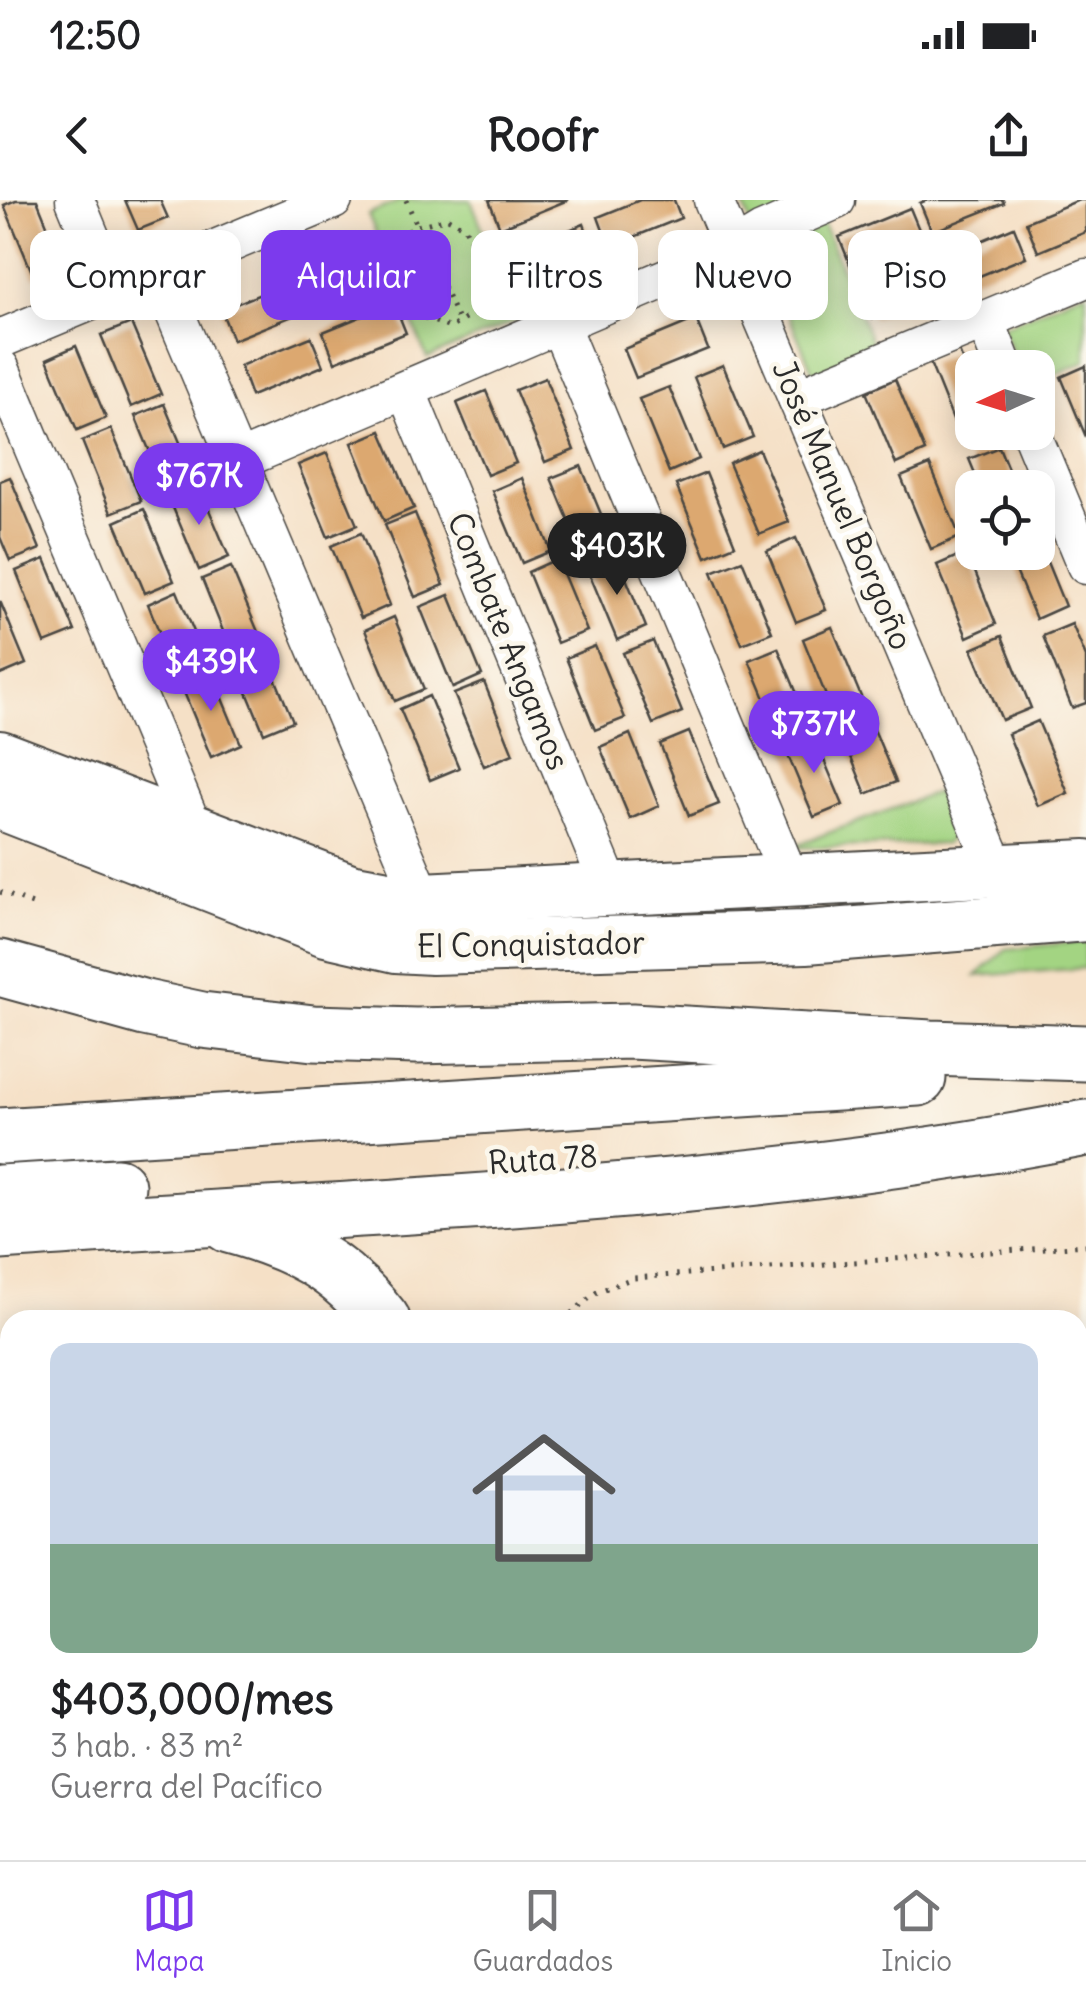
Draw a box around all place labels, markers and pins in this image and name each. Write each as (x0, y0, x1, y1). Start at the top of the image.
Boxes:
pin: $767K (129, 443, 269, 528)
pin: $403K (547, 513, 687, 598)
pin: $439K (141, 629, 281, 714)
pin: $737K (744, 691, 884, 776)

